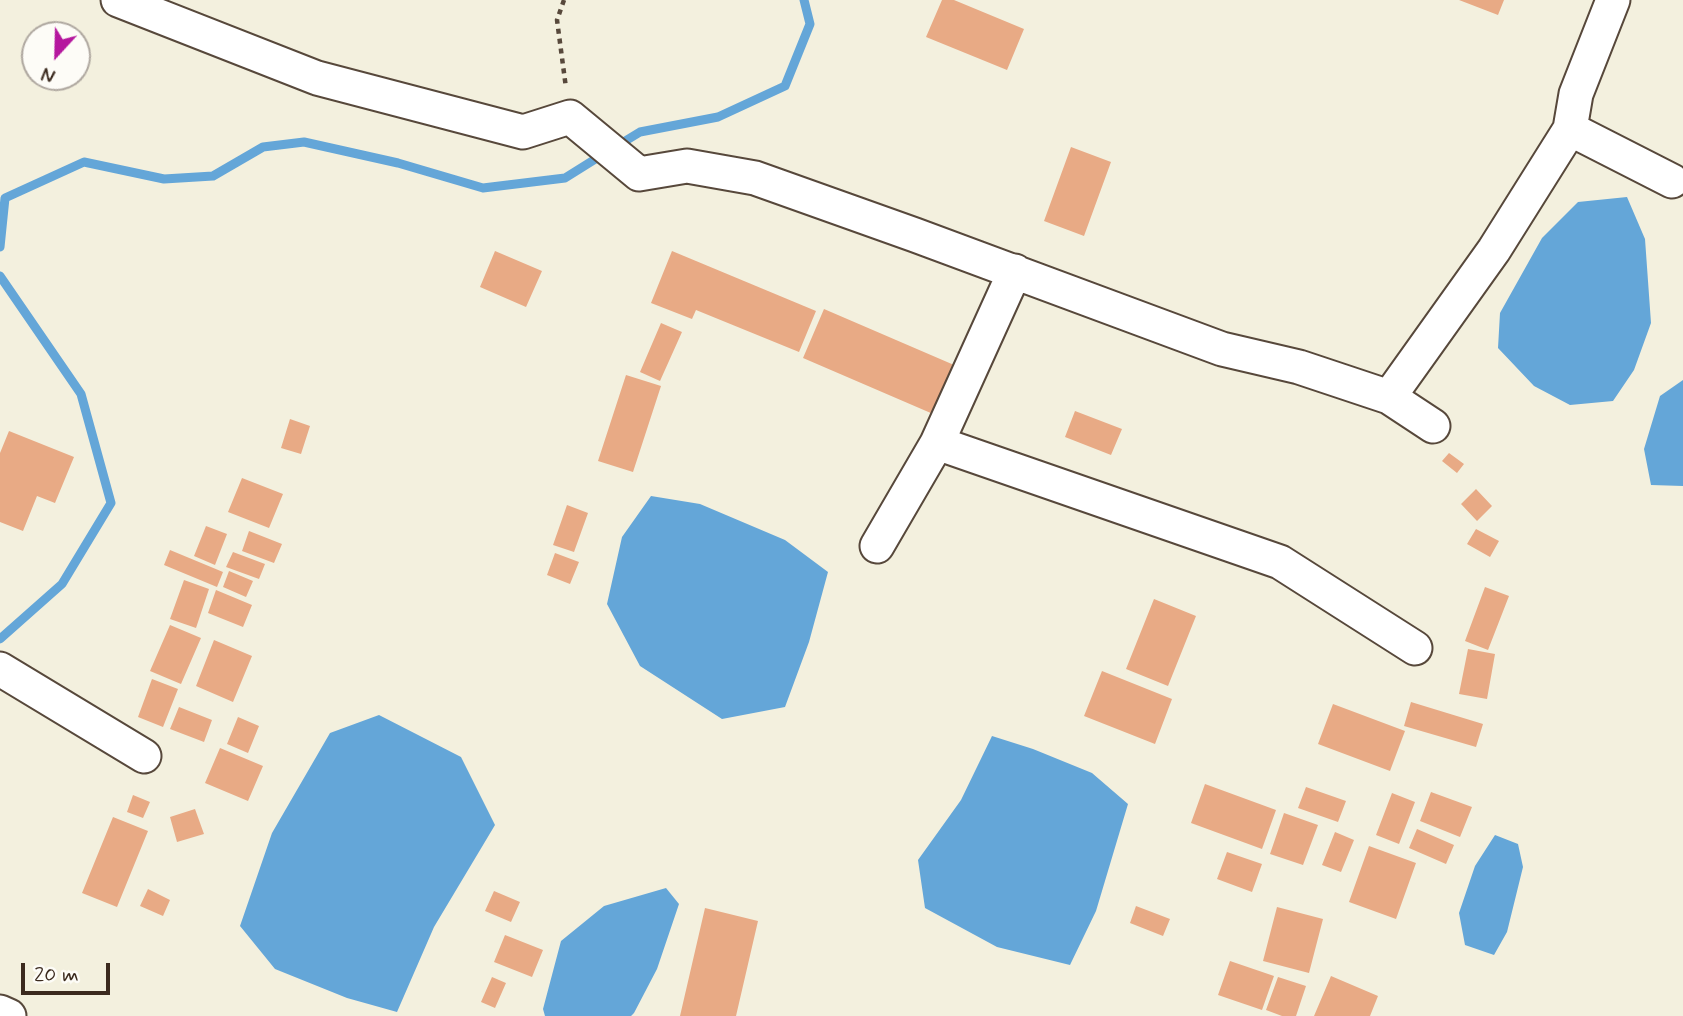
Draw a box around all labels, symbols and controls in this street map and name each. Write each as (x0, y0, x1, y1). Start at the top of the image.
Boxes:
north arrow (21, 21, 91, 91)
text: N (38, 60, 59, 88)
scale bar (24, 950, 114, 994)
text: 20 m (34, 961, 79, 989)

